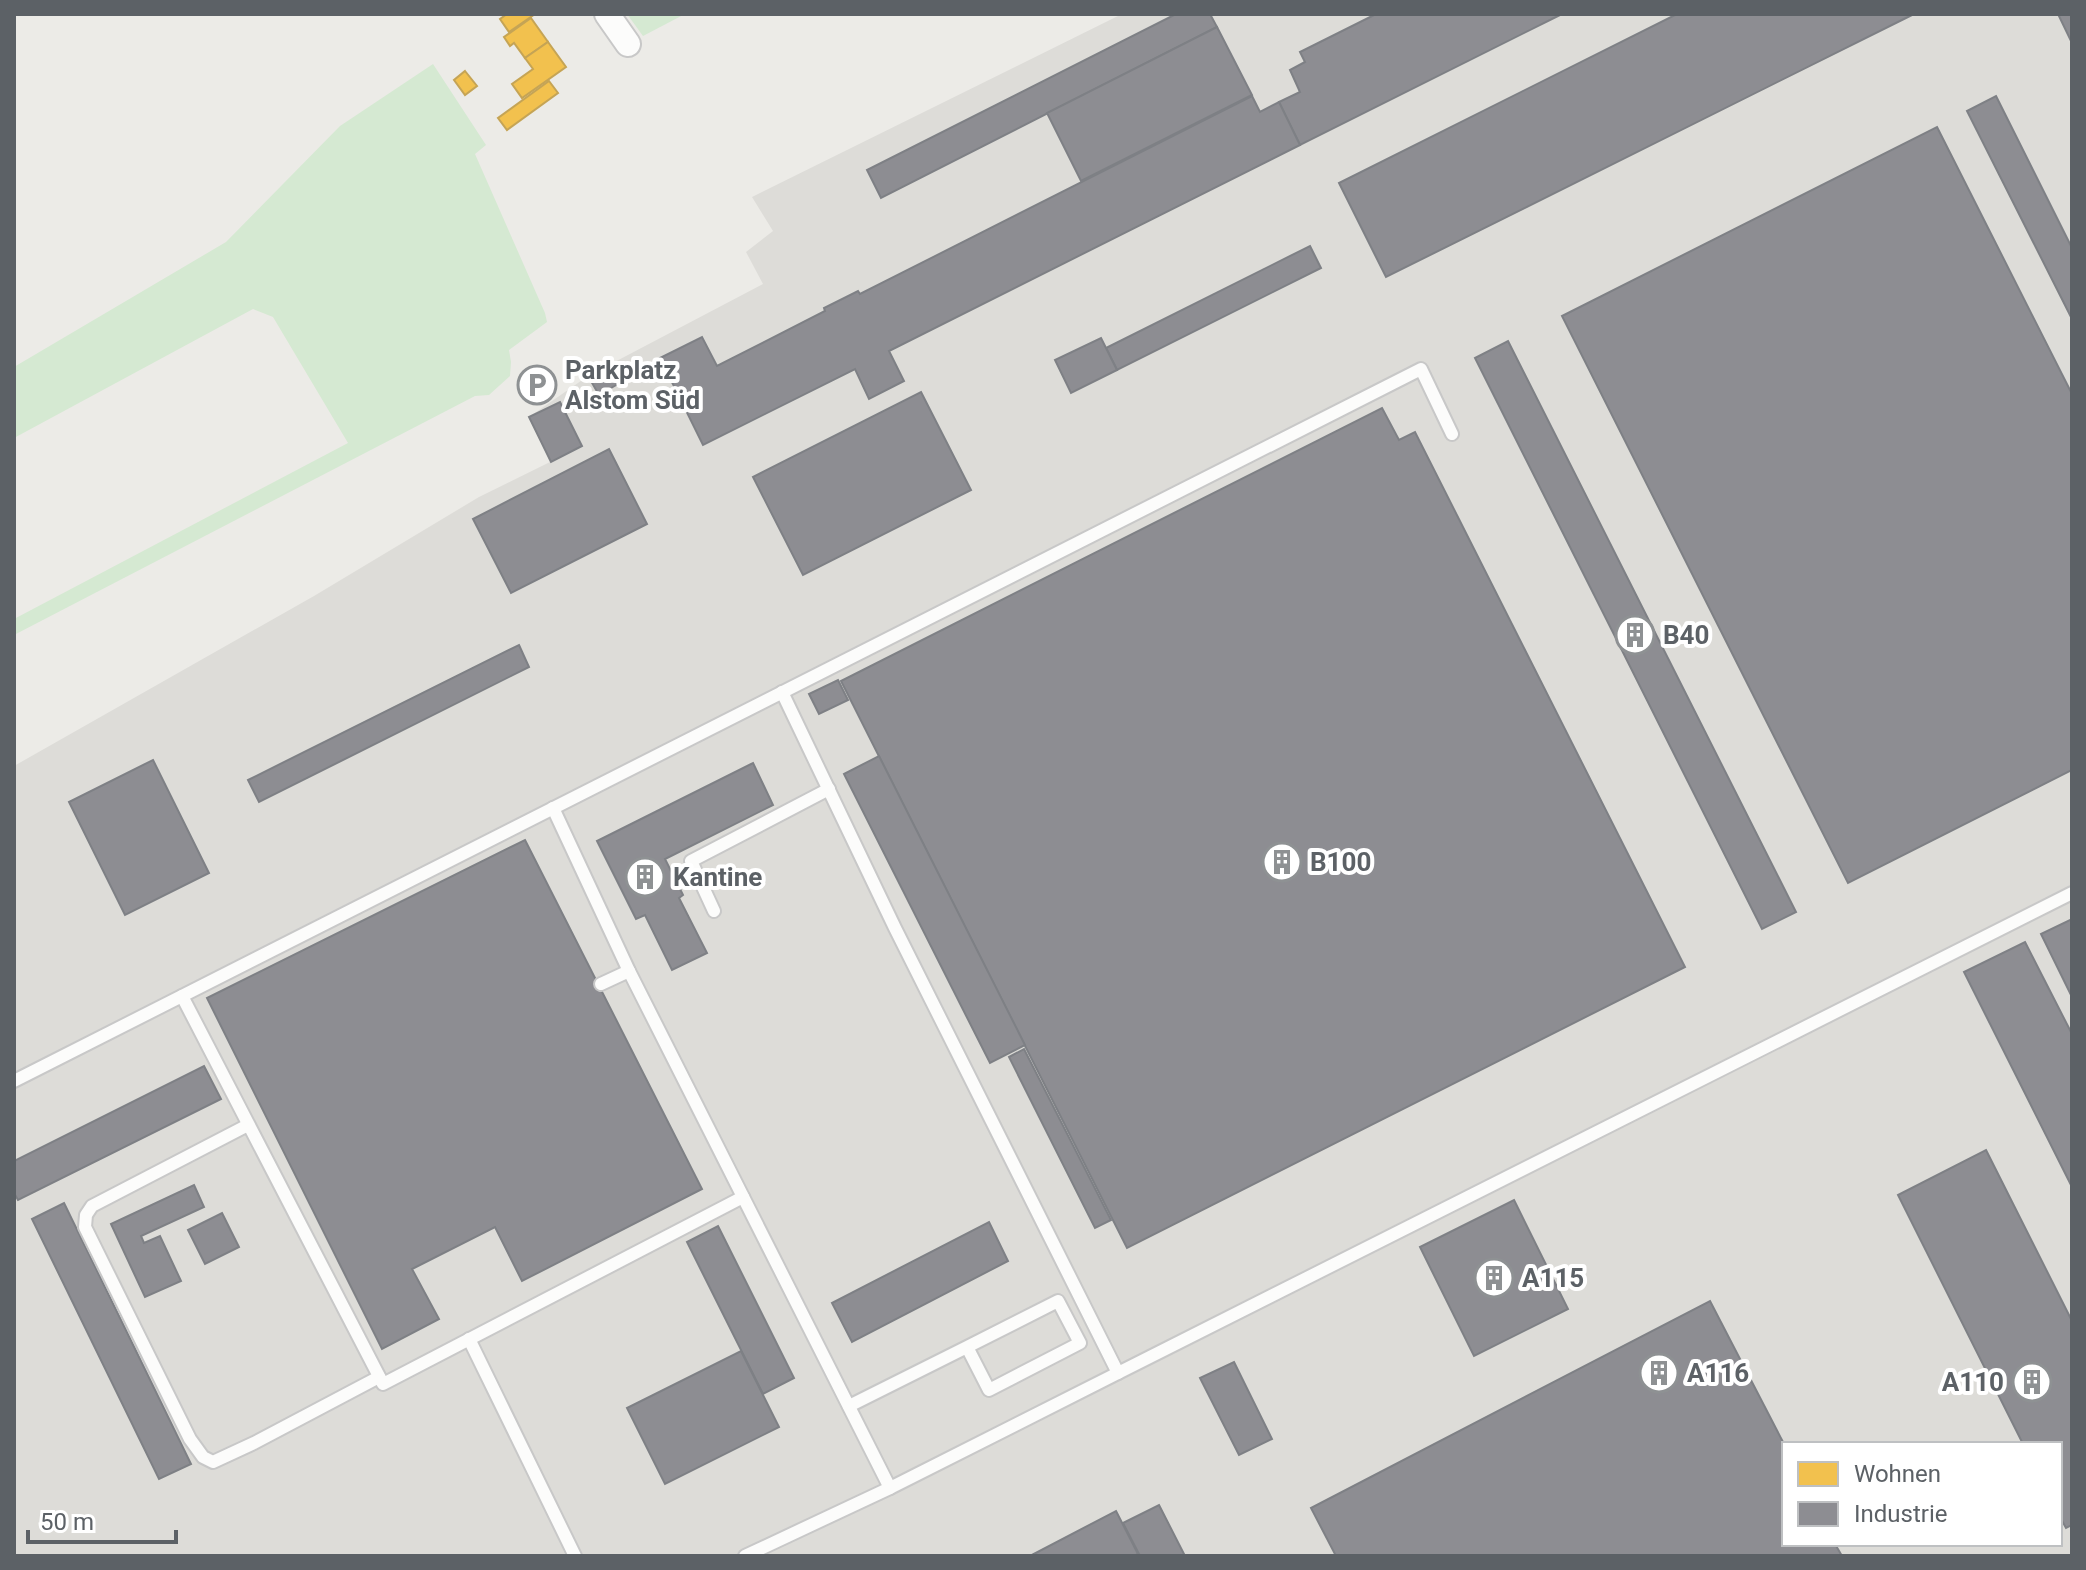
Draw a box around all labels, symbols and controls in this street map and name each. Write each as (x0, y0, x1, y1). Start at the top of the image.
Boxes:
place label: Parkplatz Alstom Süd (565, 355, 700, 415)
parking icon: Parkplatz Alstom Süd (516, 364, 558, 406)
building icon: B40 (1614, 614, 1656, 656)
place label: B40 (1663, 620, 1709, 650)
building icon: B100 (1261, 841, 1303, 883)
place label: B100 (1310, 847, 1371, 877)
building icon: Kantine (624, 856, 666, 898)
place label: Kantine (673, 862, 762, 892)
building icon: A115 (1473, 1257, 1515, 1299)
place label: A115 (1522, 1263, 1584, 1293)
building icon: A116 (1638, 1352, 1680, 1394)
place label: A116 (1687, 1358, 1749, 1388)
building icon: A110 (2011, 1361, 2053, 1403)
place label: A110 (1942, 1367, 2004, 1397)
legend (1782, 1442, 2062, 1546)
text: Wohnen (1854, 1460, 1941, 1488)
scale bar (28, 1494, 176, 1544)
text: Industrie (1854, 1500, 1947, 1528)
text: 50 m (40, 1508, 94, 1536)

